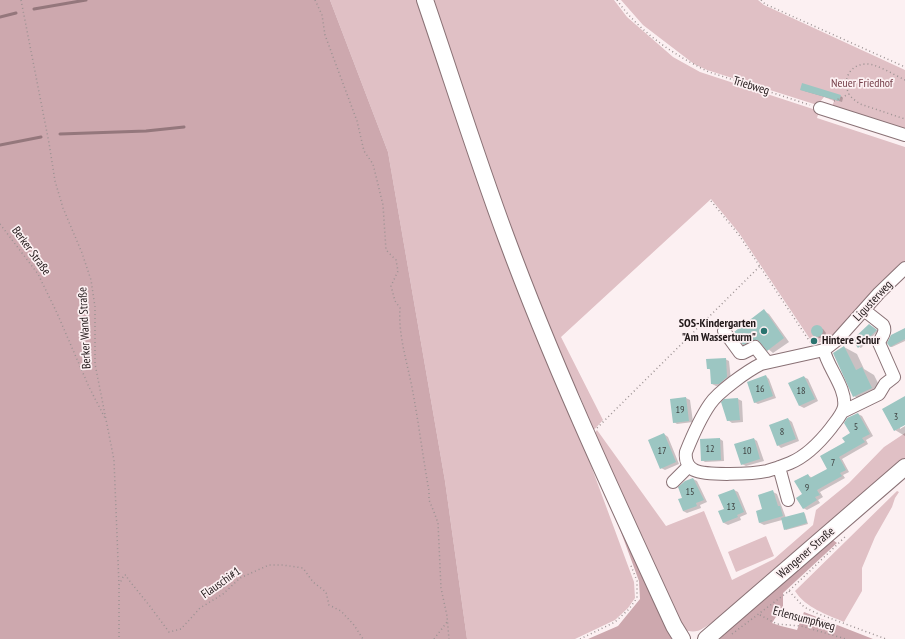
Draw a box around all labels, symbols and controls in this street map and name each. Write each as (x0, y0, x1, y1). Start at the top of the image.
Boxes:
street label: Triebweg (731, 74, 771, 98)
park label: Neuer Friedhof (831, 77, 893, 91)
street label: Berker Straße (9, 224, 53, 278)
street label: Ligusterweg (851, 278, 895, 324)
street label: Berker Wand Straße (76, 287, 94, 369)
place label: SOS-Kindergarten "Am Wasserturm" (679, 317, 756, 345)
marker: SOS-Kindergarten "Am Wasserturm" (759, 326, 769, 336)
place label: Hintere Schur (822, 334, 880, 348)
marker: Hintere Schur (809, 336, 819, 346)
house number: 16 (756, 383, 764, 395)
house number: 18 (797, 385, 805, 397)
house number: 19 (676, 404, 684, 416)
house number: 3 (894, 411, 898, 423)
house number: 5 (854, 421, 858, 433)
house number: 8 (780, 426, 784, 438)
house number: 12 (706, 443, 714, 455)
house number: 17 (658, 445, 666, 457)
house number: 10 (743, 445, 751, 457)
house number: 7 (831, 457, 835, 469)
house number: 9 (805, 482, 809, 494)
house number: 15 (686, 486, 694, 498)
house number: 13 (727, 501, 735, 513)
street label: Wangener Straße (774, 524, 838, 582)
street label: Flauschi#1 (199, 564, 243, 602)
street label: Erlensumpfweg (771, 604, 837, 634)

